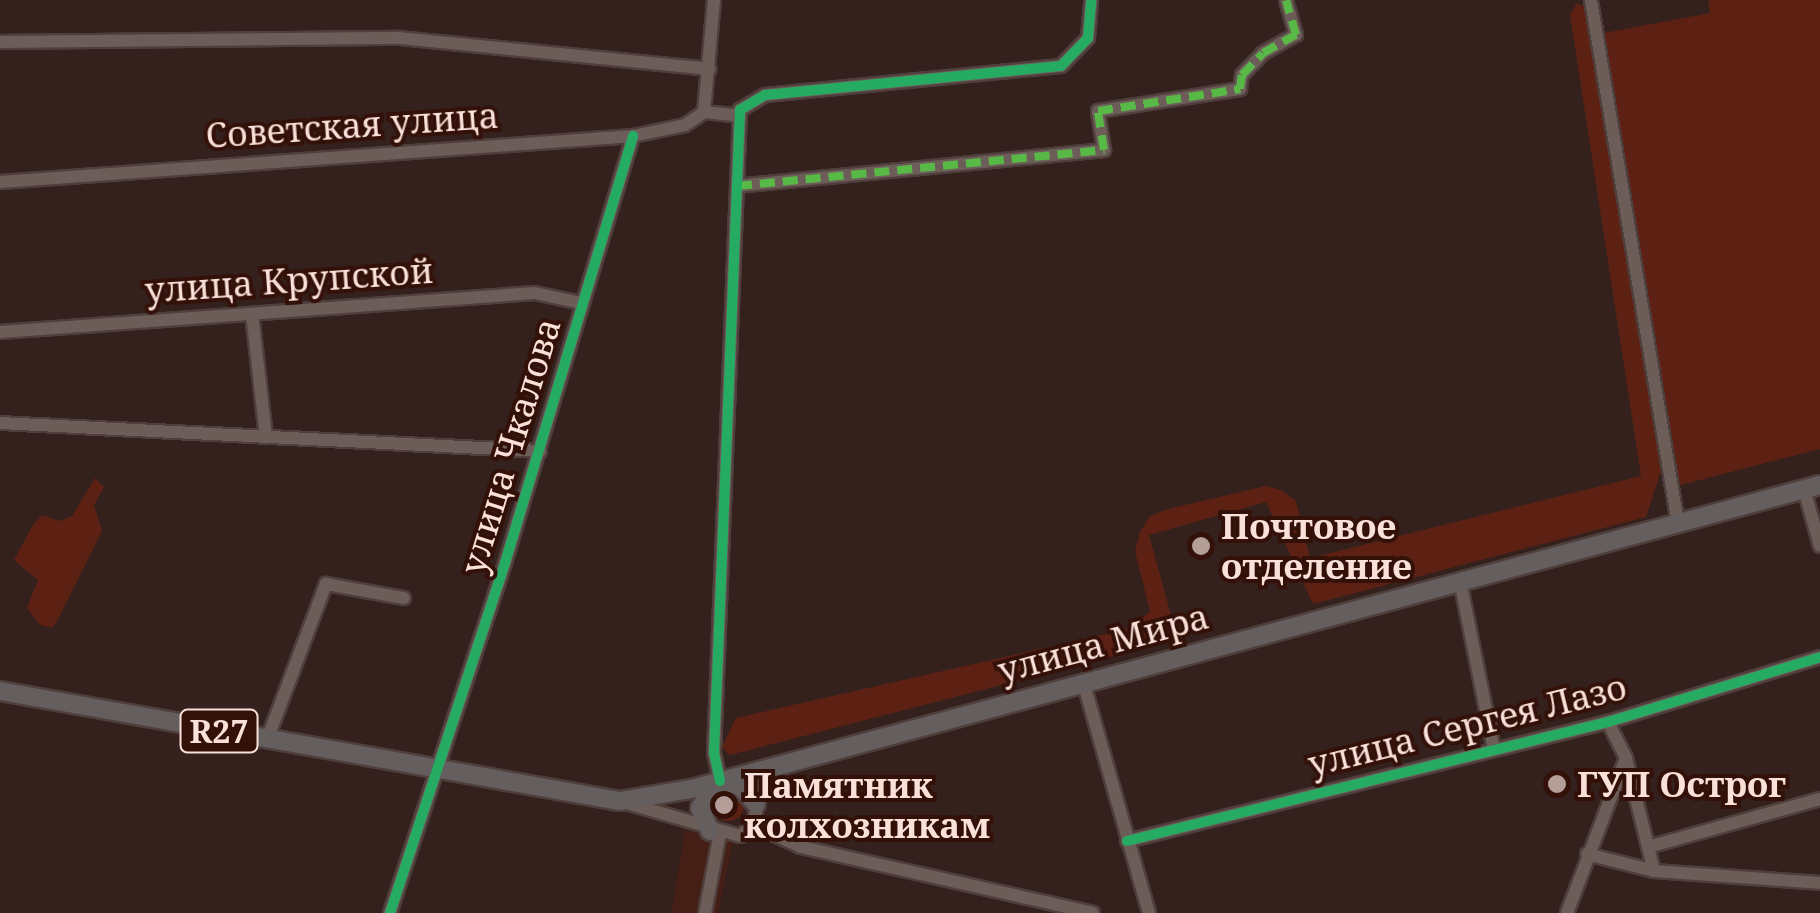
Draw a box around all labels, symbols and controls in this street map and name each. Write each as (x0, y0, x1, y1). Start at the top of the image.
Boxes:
street label: Советская улица (204, 94, 500, 156)
street label: улица Крупской (143, 249, 435, 311)
street label: улица Чкалова (451, 313, 569, 579)
place label: Почтовое отделение (1221, 505, 1412, 587)
marker: Почтовое отделение (1190, 535, 1212, 557)
street label: улица Мира (993, 595, 1213, 691)
street label: улица Сергея Лазо (1304, 665, 1630, 785)
road number: R27 (179, 704, 259, 758)
place label: ГУП Острог (1577, 763, 1786, 805)
place label: Памятник колхозникам (744, 764, 990, 846)
marker: ГУП Острог (1546, 773, 1568, 795)
marker: Памятник колхозникам (713, 794, 735, 816)

